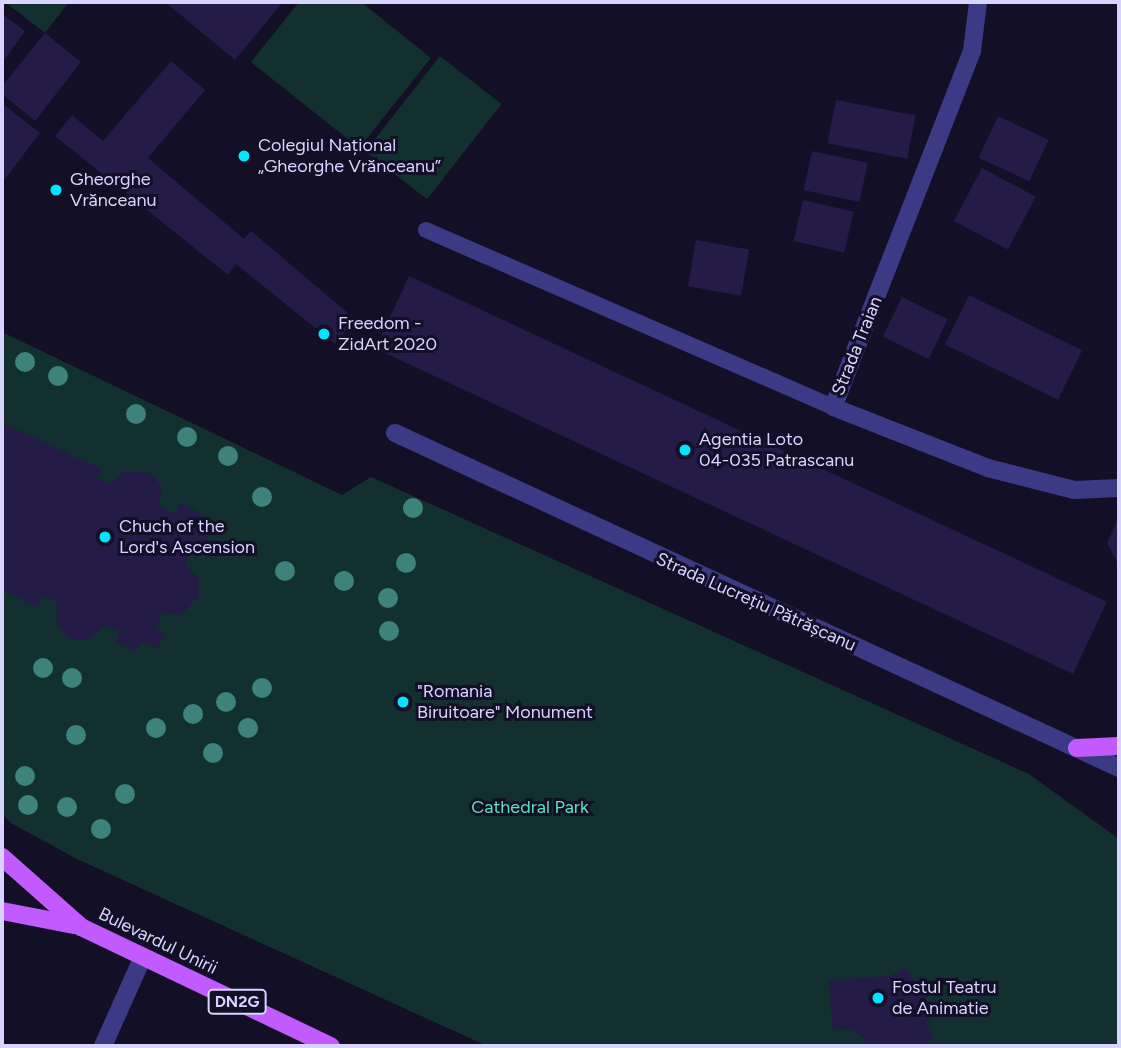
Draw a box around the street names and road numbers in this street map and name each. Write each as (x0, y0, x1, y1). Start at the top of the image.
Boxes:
street label: Strada Traian (827, 293, 887, 399)
street label: Strada Lucrețiu Pătrășcanu (653, 548, 859, 656)
street label: Bulevardul Unirii (95, 903, 221, 979)
road number: DN2G (207, 990, 267, 1014)

